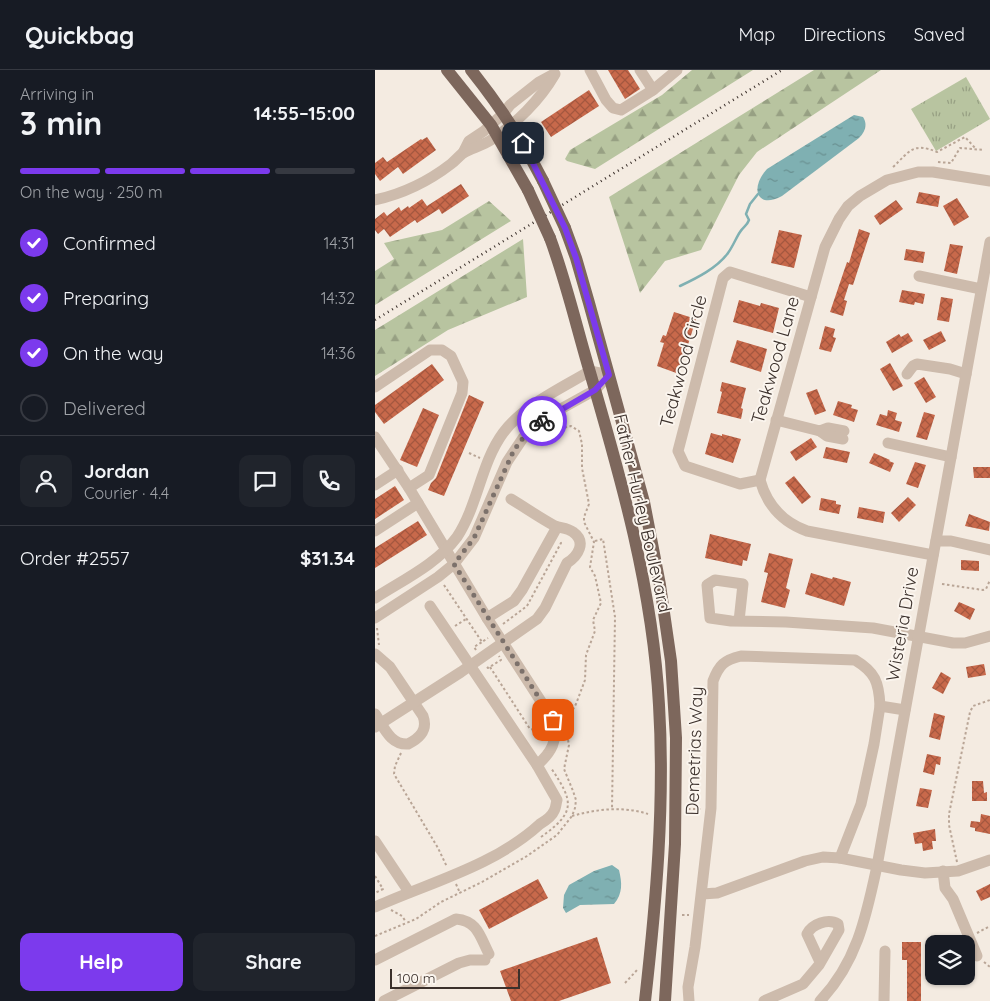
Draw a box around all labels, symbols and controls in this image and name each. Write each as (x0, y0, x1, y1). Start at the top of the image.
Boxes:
text: Quickbag (25, 20, 134, 50)
text: Map (738, 23, 775, 46)
text: Directions (803, 23, 886, 46)
text: Saved (914, 23, 965, 46)
text: Arriving in (20, 84, 94, 104)
text: 14:55–15:00 (253, 101, 355, 125)
text: 3 min (20, 103, 102, 143)
pin (502, 122, 544, 164)
icon: home (509, 129, 537, 157)
text: On the way · 250 m (20, 182, 163, 202)
icon: check (20, 229, 48, 257)
text: Confirmed (63, 231, 156, 255)
text: 14:31 (324, 233, 355, 253)
icon: check (20, 284, 48, 312)
text: Preparing (63, 286, 149, 310)
text: 14:32 (321, 288, 355, 308)
street label: Teakwood Circle (654, 292, 712, 430)
street label: Teakwood Lane (746, 294, 804, 426)
icon: check (20, 339, 48, 367)
text: On the way (63, 341, 164, 365)
text: 14:36 (321, 343, 355, 363)
text: Delivered (63, 396, 146, 420)
courier (517, 396, 567, 446)
icon: bike (528, 407, 556, 435)
street label: Father Hurley Boulevard (609, 411, 677, 615)
button: person (20, 455, 72, 507)
button: chat (239, 455, 291, 507)
button: phone (303, 455, 355, 507)
text: Jordan (84, 459, 149, 483)
text: Courier · 4.4 (84, 483, 169, 503)
text: Order #2557 (20, 546, 130, 570)
text: $31.34 (300, 546, 355, 570)
street label: Wisteria Drive (881, 565, 923, 683)
street label: Demetrias Way (680, 686, 708, 816)
pin (532, 699, 574, 741)
icon: bag (539, 706, 567, 734)
button: Help (20, 933, 183, 991)
button: Share (193, 933, 355, 991)
map controls (925, 935, 975, 985)
button: layers (925, 935, 975, 985)
scale bar (390, 966, 520, 989)
text: 100 m (397, 969, 435, 987)

